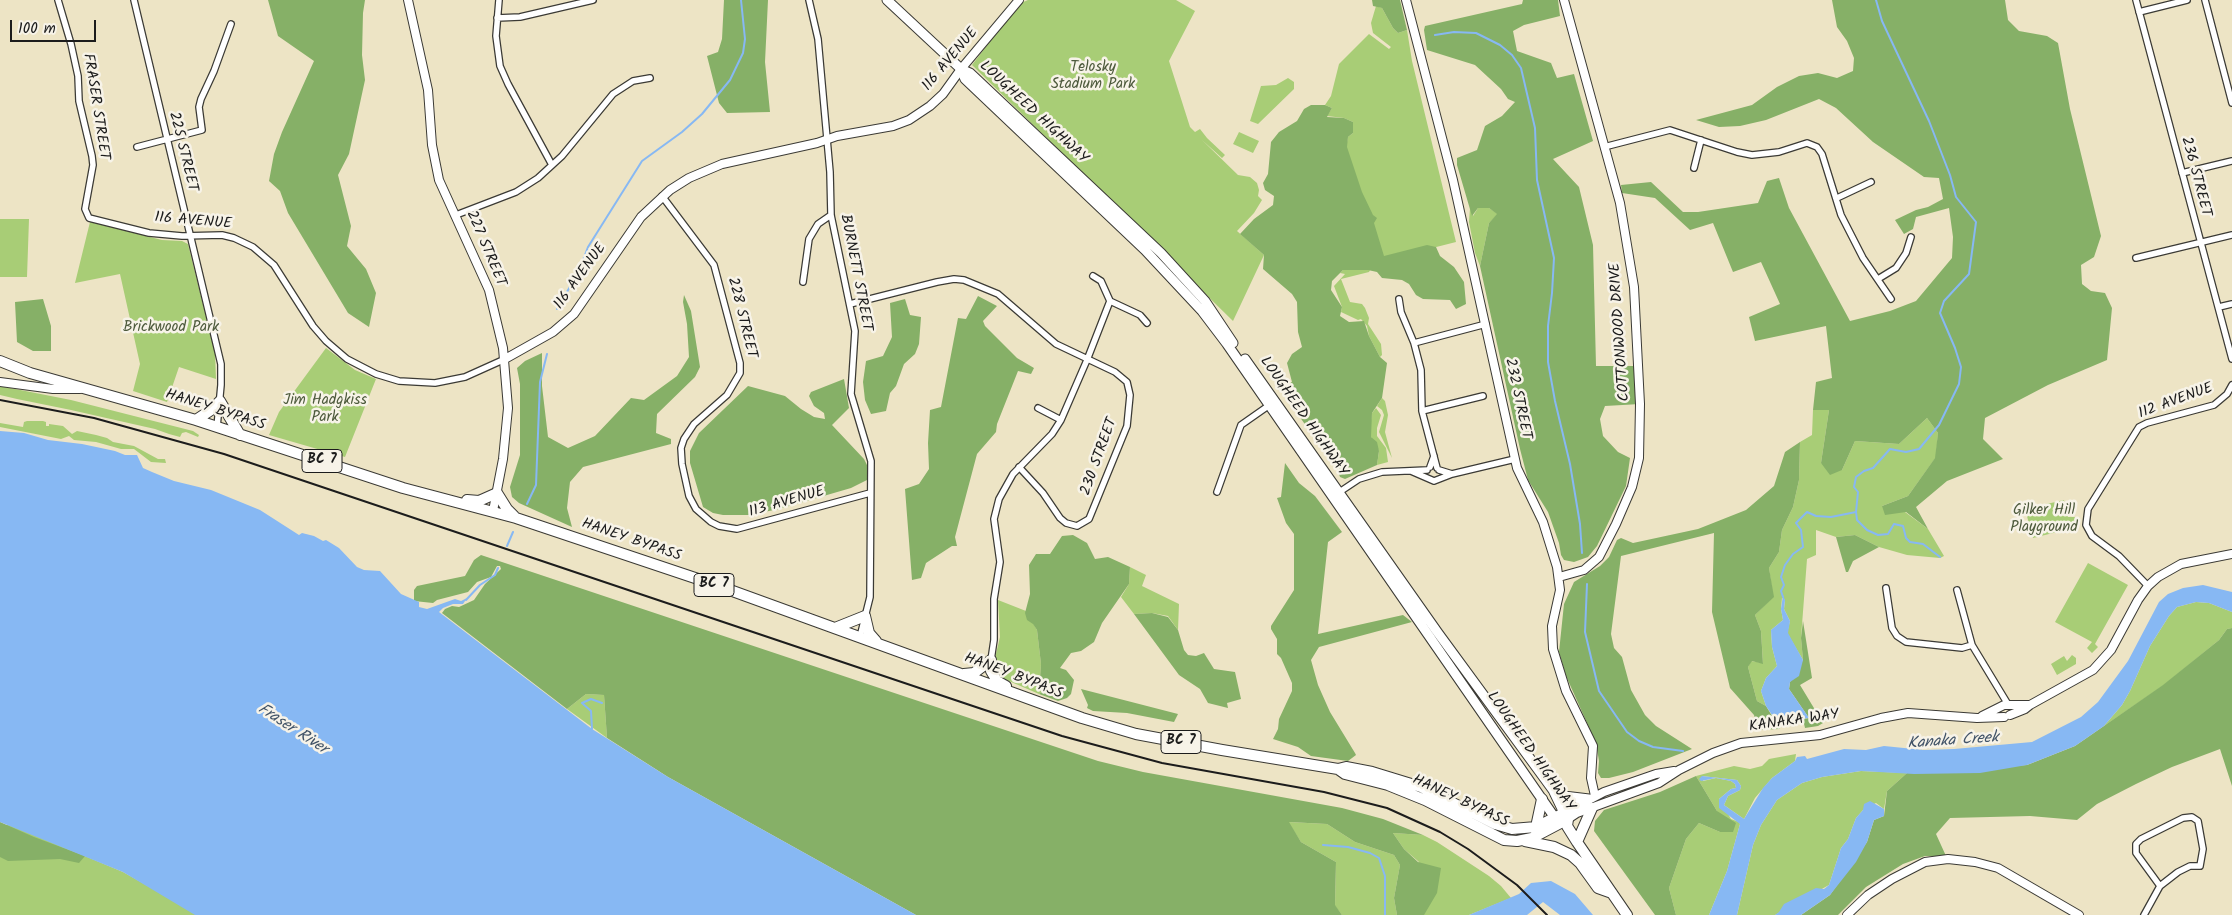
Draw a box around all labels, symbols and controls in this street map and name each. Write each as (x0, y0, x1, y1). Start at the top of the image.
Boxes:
scale bar (12, 10, 99, 42)
text: 100 m (18, 17, 56, 41)
street label: 116 AVENUE (919, 25, 983, 95)
street label: FRASER STREET (78, 52, 112, 162)
street label: LOUGHEED HIGHWAY (975, 58, 1091, 168)
park label: Telosky Stadium Park (1051, 59, 1135, 94)
street label: 225 STREET (163, 110, 201, 194)
street label: 236 STREET (2176, 135, 2214, 219)
street label: 227 STREET (461, 208, 509, 290)
street label: 116 AVENUE (154, 210, 232, 234)
street label: BURNETT STREET (835, 213, 875, 333)
street label: 116 AVENUE (551, 240, 611, 314)
street label: COTTONWOOD DRIVE (1607, 262, 1635, 402)
street label: 228 STREET (722, 276, 760, 360)
park label: Brickwood Park (123, 319, 219, 337)
street label: LOUGHEED HIGHWAY (1255, 354, 1351, 480)
street label: 232 STREET (1500, 357, 1534, 441)
street label: 112 AVENUE (2136, 380, 2216, 424)
street label: HANEY BYPASS (163, 386, 267, 436)
park label: Jim Hadgkiss Park (283, 392, 367, 427)
street label: 230 STREET (1078, 416, 1122, 498)
road number: BC 7 (302, 450, 342, 472)
street label: 113 AVENUE (747, 484, 827, 522)
park label: Gilker Hill Playground (2010, 502, 2078, 537)
street label: HANEY BYPASS (579, 516, 683, 566)
road number: BC 7 (694, 574, 734, 596)
street label: HANEY BYPASS (961, 650, 1065, 704)
street label: LOUGHEED HIGHWAY (1482, 689, 1578, 815)
water label: Fraser River (254, 700, 330, 760)
street label: KANAKA WAY (1748, 707, 1840, 737)
water label: Kanaka Creek (1907, 729, 1999, 755)
road number: BC 7 (1161, 730, 1201, 754)
street label: HANEY BYPASS (1409, 772, 1511, 832)

